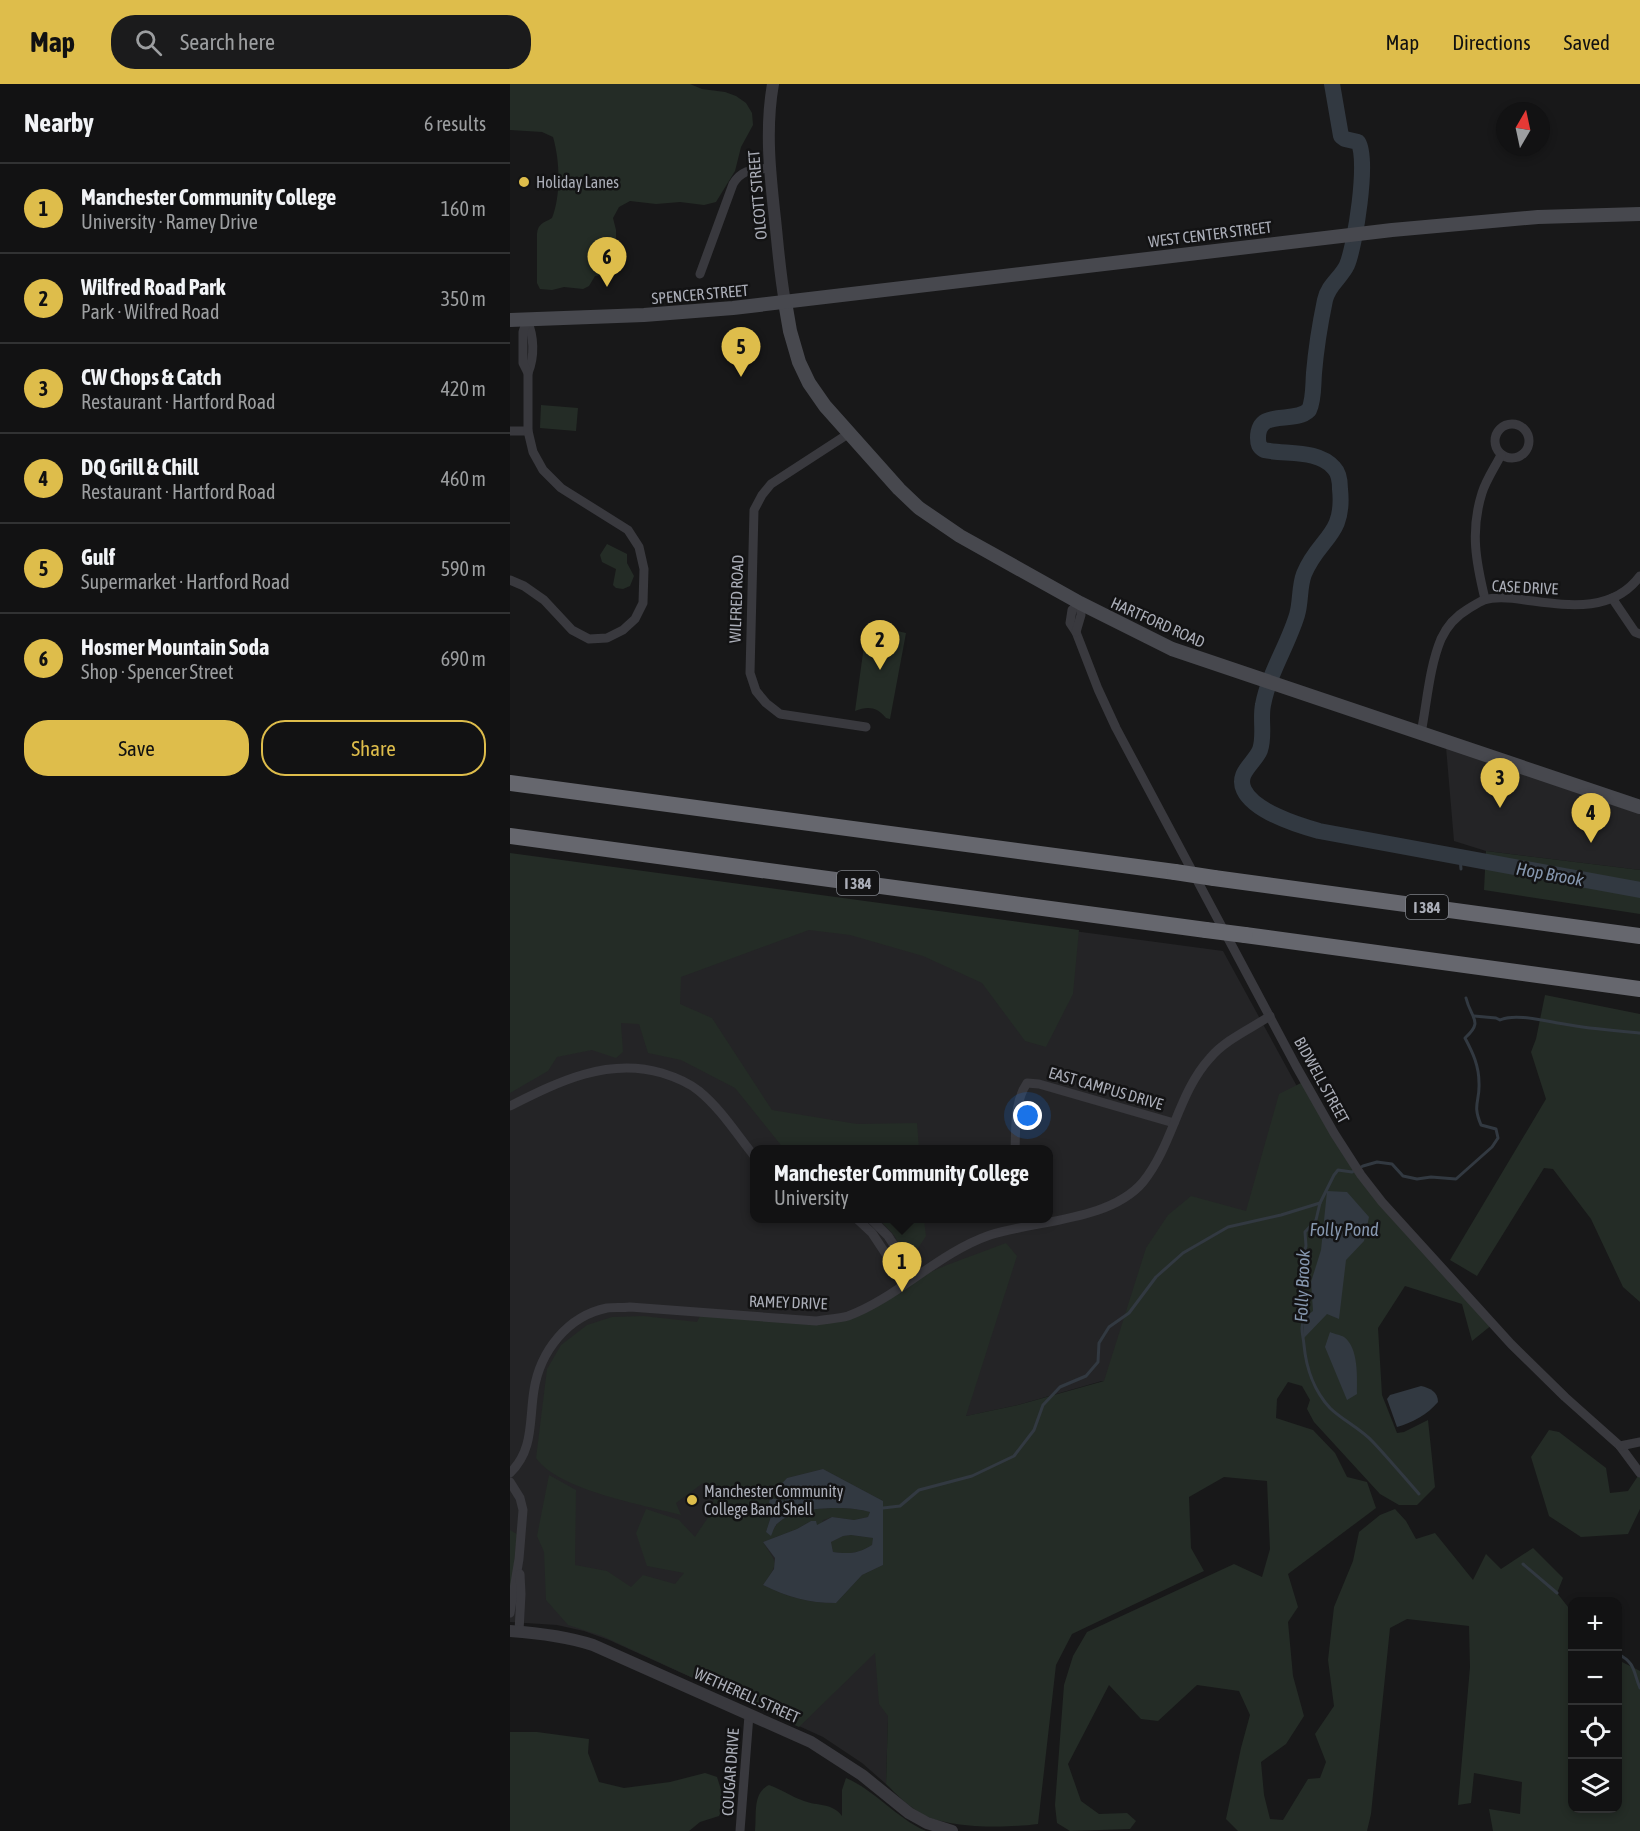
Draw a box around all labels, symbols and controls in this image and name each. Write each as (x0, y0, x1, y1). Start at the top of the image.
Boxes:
search box (111, 15, 531, 69)
text: Map (30, 26, 75, 58)
icon: search (132, 26, 165, 59)
text: Search here (180, 29, 275, 55)
text: Map (1385, 30, 1419, 54)
text: Directions (1452, 30, 1531, 54)
text: Saved (1564, 30, 1610, 54)
north arrow (1496, 102, 1550, 156)
text: Nearby (24, 108, 94, 138)
text: 6 results (424, 112, 486, 135)
street label: OLCOTT STREET (744, 150, 770, 240)
place label: Holiday Lanes (536, 173, 619, 192)
marker: Holiday Lanes (517, 175, 531, 189)
text: Manchester Community College (81, 184, 336, 210)
text: 1 (39, 197, 48, 220)
text: 160 m (441, 197, 486, 220)
text: University · Ramey Drive (81, 210, 258, 233)
street label: WEST CENTER STREET (1147, 217, 1273, 251)
pin: 6 (588, 238, 626, 287)
text: Wilfred Road Park (81, 274, 225, 300)
street label: SPENCER STREET (651, 281, 749, 307)
text: 2 (39, 287, 48, 310)
text: 350 m (441, 287, 486, 310)
text: Park · Wilfred Road (81, 300, 219, 323)
pin: 5 (722, 328, 760, 377)
text: CW Chops & Catch (81, 364, 222, 390)
text: 3 (39, 377, 48, 400)
text: 420 m (441, 377, 486, 400)
text: Restaurant · Hartford Road (81, 390, 275, 413)
text: DQ Grill & Chill (81, 454, 199, 480)
text: 4 (39, 467, 48, 490)
text: 460 m (441, 467, 486, 490)
text: Restaurant · Hartford Road (81, 480, 275, 503)
text: Gulf (81, 544, 115, 570)
street label: WILFRED ROAD (725, 555, 747, 643)
text: 5 (39, 557, 48, 580)
text: 590 m (441, 557, 486, 580)
text: Supermarket · Hartford Road (81, 570, 290, 593)
street label: CASE DRIVE (1491, 576, 1559, 598)
street label: HARTFORD ROAD (1108, 593, 1208, 651)
pin: 2 (860, 620, 899, 670)
text: Hosmer Mountain Soda (81, 634, 269, 660)
text: 6 (39, 647, 48, 670)
text: 690 m (441, 647, 486, 670)
text: Shop · Spencer Street (81, 660, 233, 683)
button: Save (24, 720, 249, 776)
button: Share (261, 720, 486, 776)
pin: 3 (1480, 758, 1520, 808)
pin: 4 (1572, 794, 1610, 843)
water label: Hop Brook (1515, 858, 1586, 890)
road number: I 384 (837, 871, 879, 895)
road number: I 384 (1406, 895, 1448, 919)
street label: BIDWELL STREET (1291, 1034, 1353, 1126)
street label: EAST CAMPUS DRIVE (1047, 1063, 1165, 1113)
your location (1013, 1101, 1042, 1130)
popup (750, 1145, 1053, 1223)
text: Manchester Community College (774, 1160, 1029, 1186)
text: University (774, 1186, 849, 1209)
water label: Folly Pond (1310, 1219, 1379, 1240)
pin: 1 (882, 1242, 922, 1292)
water label: Folly Brook (1290, 1248, 1314, 1323)
street label: RAMEY DRIVE (749, 1292, 828, 1312)
place label: Manchester Community College Band Shell (704, 1482, 844, 1519)
marker: Manchester Community College Band Shell (685, 1493, 699, 1507)
map controls (1568, 1597, 1622, 1813)
button: + (1568, 1597, 1622, 1651)
button: − (1568, 1651, 1622, 1705)
street label: WETHERELL STREET (692, 1664, 802, 1726)
button: locate (1568, 1705, 1622, 1759)
street label: COUGAR DRIVE (718, 1727, 742, 1816)
button: layers (1568, 1759, 1622, 1813)

